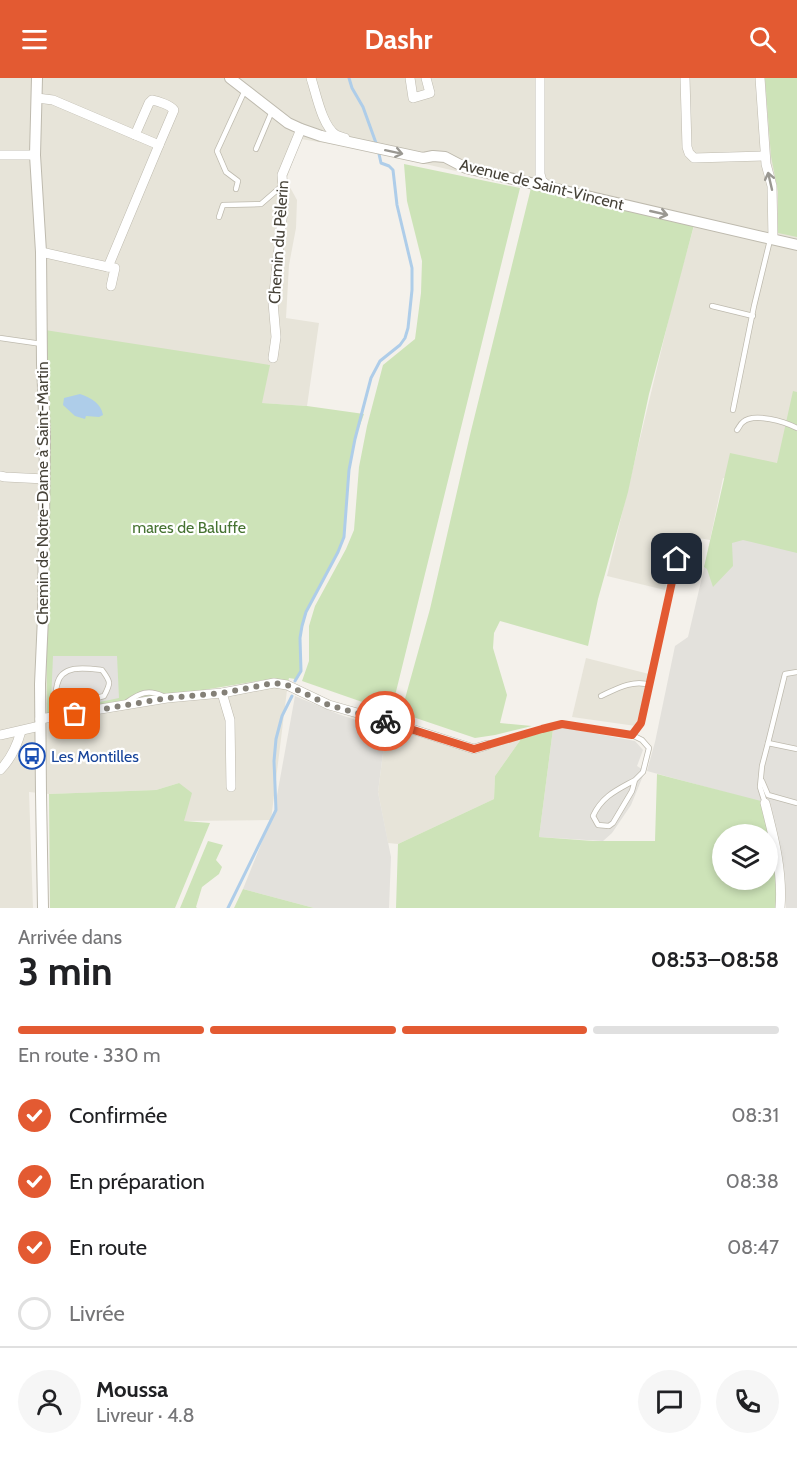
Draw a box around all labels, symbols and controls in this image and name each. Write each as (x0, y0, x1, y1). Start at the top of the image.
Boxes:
icon: menu (18, 23, 51, 56)
text: Dashr (365, 23, 432, 56)
icon: search (746, 23, 779, 56)
one-way arrow (384, 147, 404, 158)
street label: Avenue de Saint-Vincent (458, 155, 627, 214)
one-way arrow (764, 172, 775, 191)
street label: Chemin du Pèlerin (265, 179, 292, 305)
one-way arrow (649, 208, 668, 220)
street label: Chemin de Notre-Dame à Saint-Martin (33, 361, 52, 625)
park label: mares de Baluffe (132, 518, 246, 537)
pin (651, 533, 702, 584)
icon: home (660, 542, 693, 575)
pin (49, 688, 100, 739)
courier (355, 691, 415, 751)
icon: bag (58, 697, 91, 730)
icon: bike (369, 705, 402, 738)
bus stop icon: Les Montilles (17, 741, 47, 771)
place label: Les Montilles (51, 747, 139, 766)
map controls (712, 824, 778, 890)
button: layers (712, 824, 778, 890)
text: Arrivée dans (18, 925, 122, 949)
text: 08:53–08:58 (651, 946, 779, 973)
text: 3 min (18, 947, 113, 995)
text: En route · 330 m (18, 1043, 160, 1067)
icon: check (18, 1099, 51, 1132)
text: Confirmée (69, 1102, 167, 1129)
text: 08:31 (731, 1103, 779, 1127)
icon: check (18, 1165, 51, 1198)
text: En préparation (69, 1168, 205, 1195)
text: 08:38 (726, 1169, 779, 1193)
icon: check (18, 1231, 51, 1264)
text: En route (69, 1234, 147, 1261)
text: 08:47 (727, 1235, 779, 1259)
text: Livrée (69, 1300, 125, 1327)
button: person (18, 1370, 81, 1433)
button: chat (638, 1370, 701, 1433)
button: phone (716, 1370, 779, 1433)
text: Moussa (96, 1376, 168, 1403)
text: Livreur · 4.8 (96, 1403, 195, 1427)

